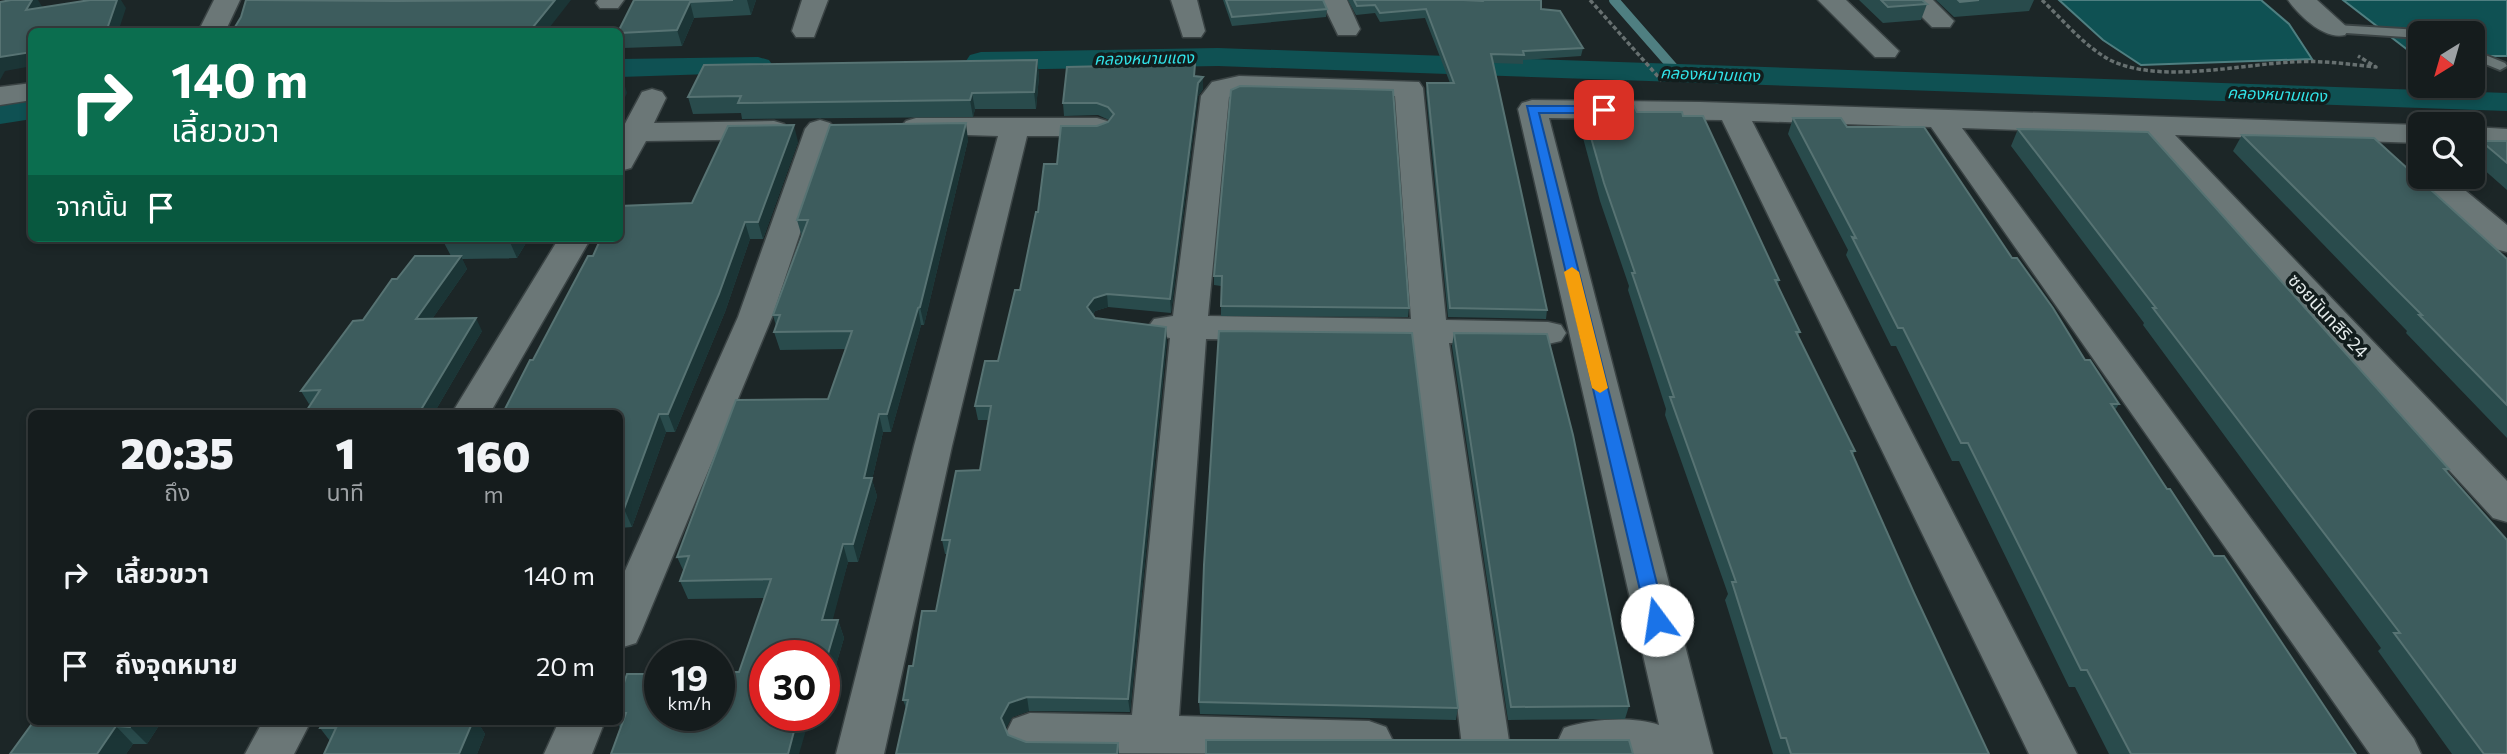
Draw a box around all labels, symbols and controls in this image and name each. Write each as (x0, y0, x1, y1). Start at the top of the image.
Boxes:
north arrow (2408, 21, 2485, 98)
map controls (2408, 21, 2485, 189)
water label: คลองหนามแดง (1094, 47, 1195, 68)
text: 140 m (171, 48, 308, 108)
icon: right (56, 56, 147, 147)
water label: คลองหนามแดง (1660, 62, 1762, 85)
pin (1574, 80, 1634, 140)
water label: คลองหนามแดง (2227, 82, 2329, 105)
icon: arrive (1585, 91, 1623, 129)
text: เลี้ยวขวา (171, 109, 279, 149)
button: search (2408, 112, 2485, 189)
icon: arrive (142, 189, 180, 227)
text: จากนั้น (56, 190, 128, 221)
street label: ซอยนันทสิริ 24 (2284, 269, 2373, 362)
text: 20:35 (121, 426, 234, 478)
text: 1 (335, 426, 355, 478)
text: 160 (456, 429, 530, 481)
text: ถึง (164, 478, 190, 506)
text: นาที (326, 478, 364, 506)
text: m (483, 480, 504, 508)
icon: right (56, 556, 94, 594)
text: เลี้ยวขวา (115, 557, 209, 588)
text: 140 m (524, 559, 595, 590)
position arrow (1620, 583, 1694, 657)
speed limit sign: 30 (749, 640, 840, 731)
icon: arrive (56, 647, 94, 685)
text: ถึงจุดหมาย (115, 648, 238, 679)
text: 20 m (536, 650, 595, 681)
text: 19 (671, 655, 708, 698)
text: km/h (668, 692, 711, 714)

